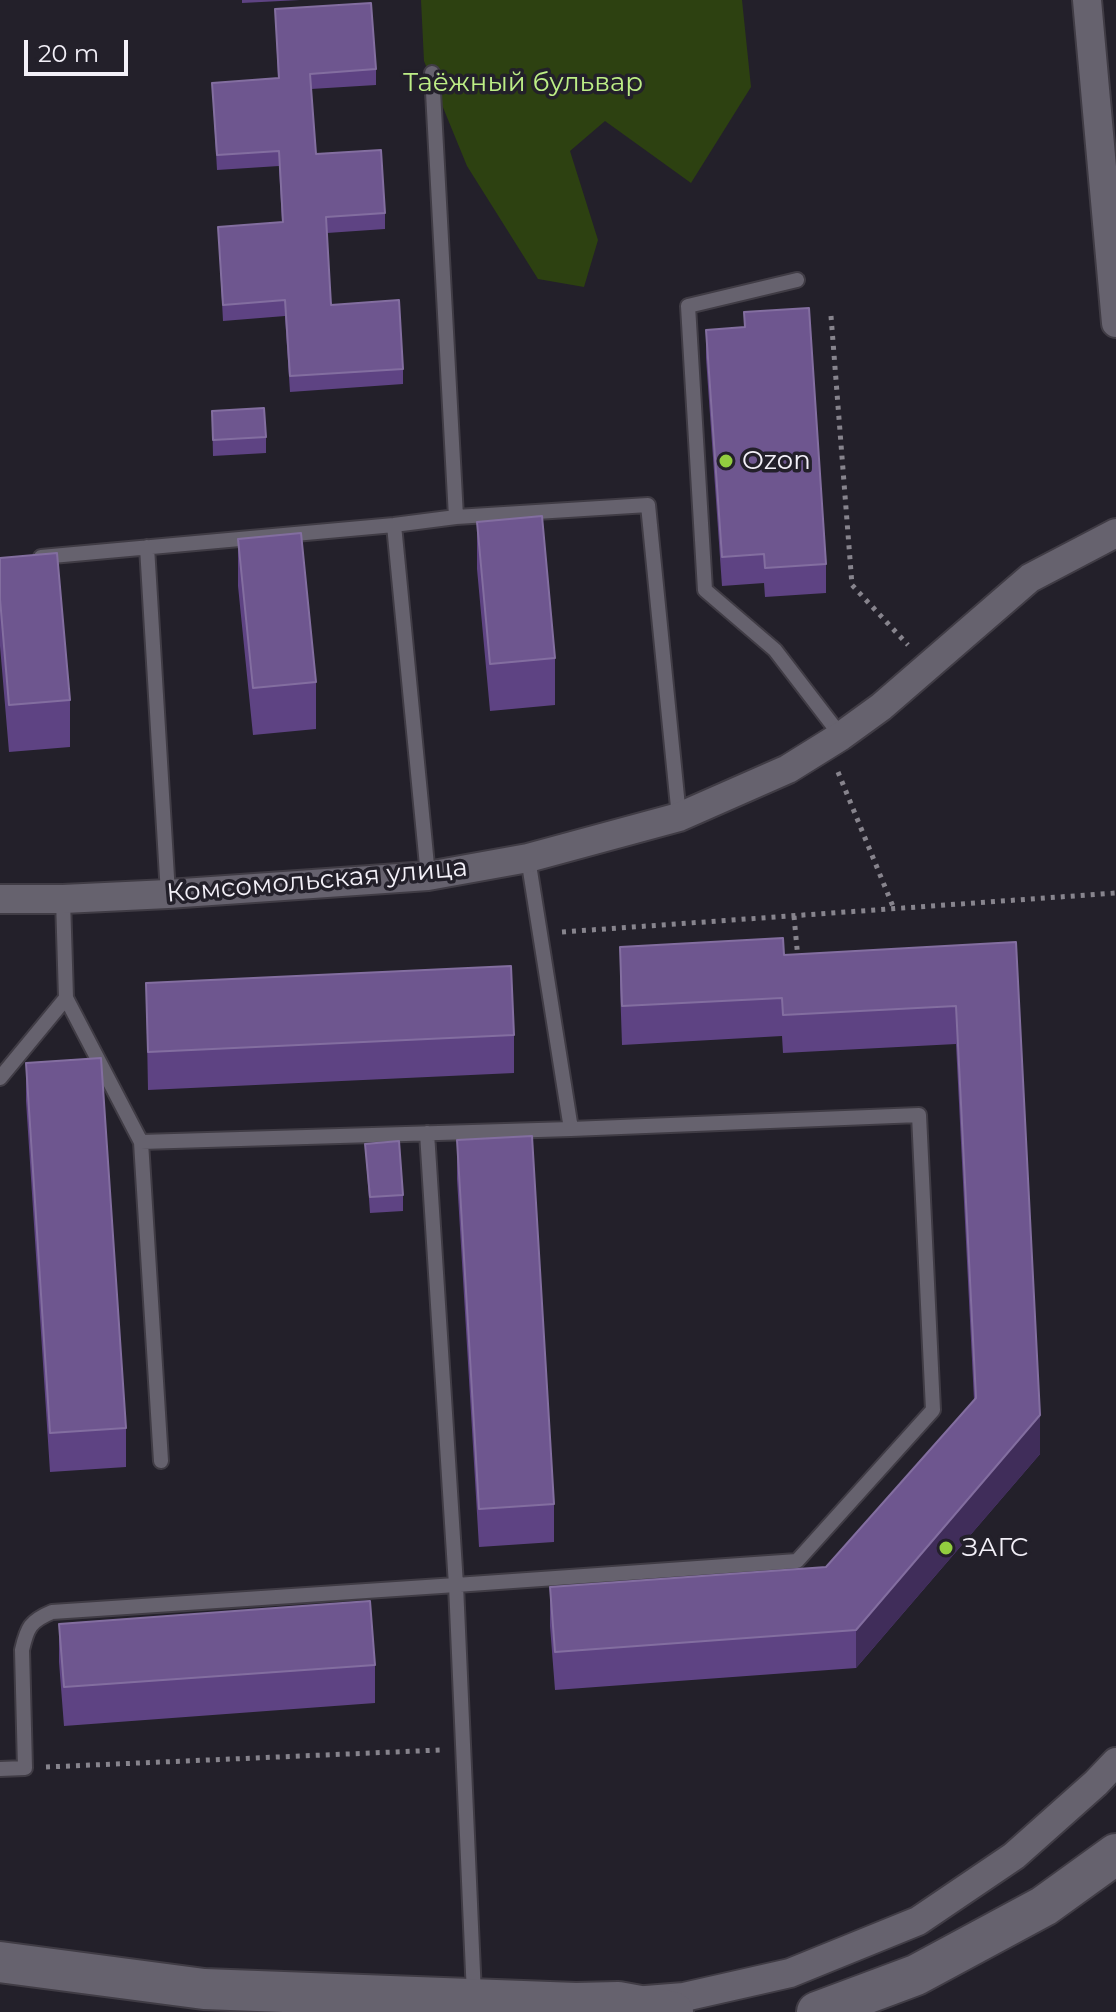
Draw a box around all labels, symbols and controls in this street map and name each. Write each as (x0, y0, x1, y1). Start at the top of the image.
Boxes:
scale bar (28, 24, 132, 74)
text: 20 m (38, 39, 99, 68)
park label: Таёжный бульвар (403, 67, 643, 99)
place label: Ozon (742, 445, 811, 477)
marker: Ozon (717, 452, 735, 470)
street label: Комсомольская улица (165, 852, 469, 910)
place label: ЗАГС (962, 1532, 1028, 1564)
marker: ЗАГС (937, 1539, 955, 1557)

